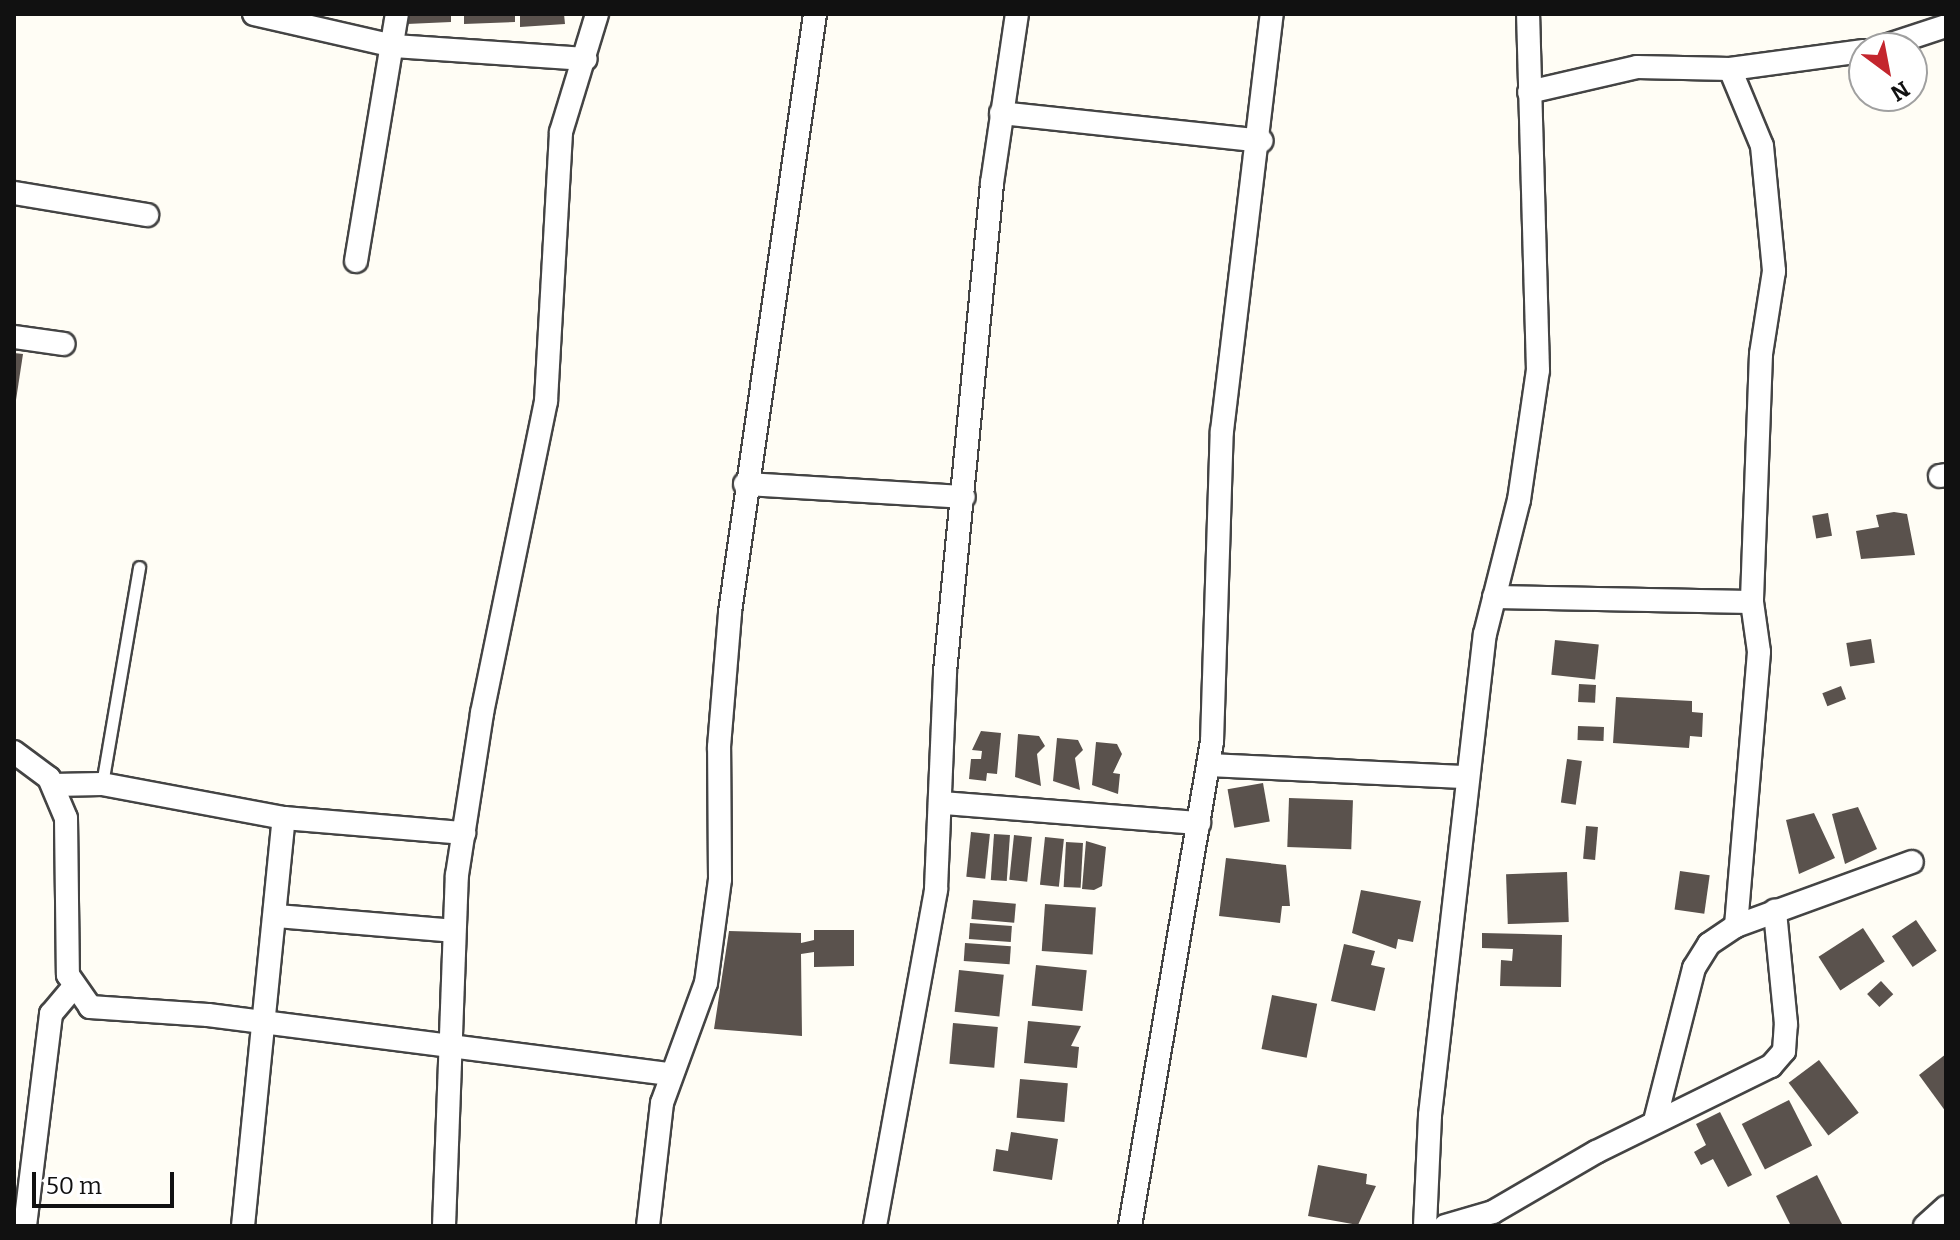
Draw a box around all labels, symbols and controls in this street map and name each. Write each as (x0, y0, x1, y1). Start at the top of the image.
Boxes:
north arrow (1848, 32, 1928, 112)
text: N (1886, 75, 1914, 107)
scale bar (36, 1156, 178, 1206)
text: 50 m (46, 1172, 102, 1200)

